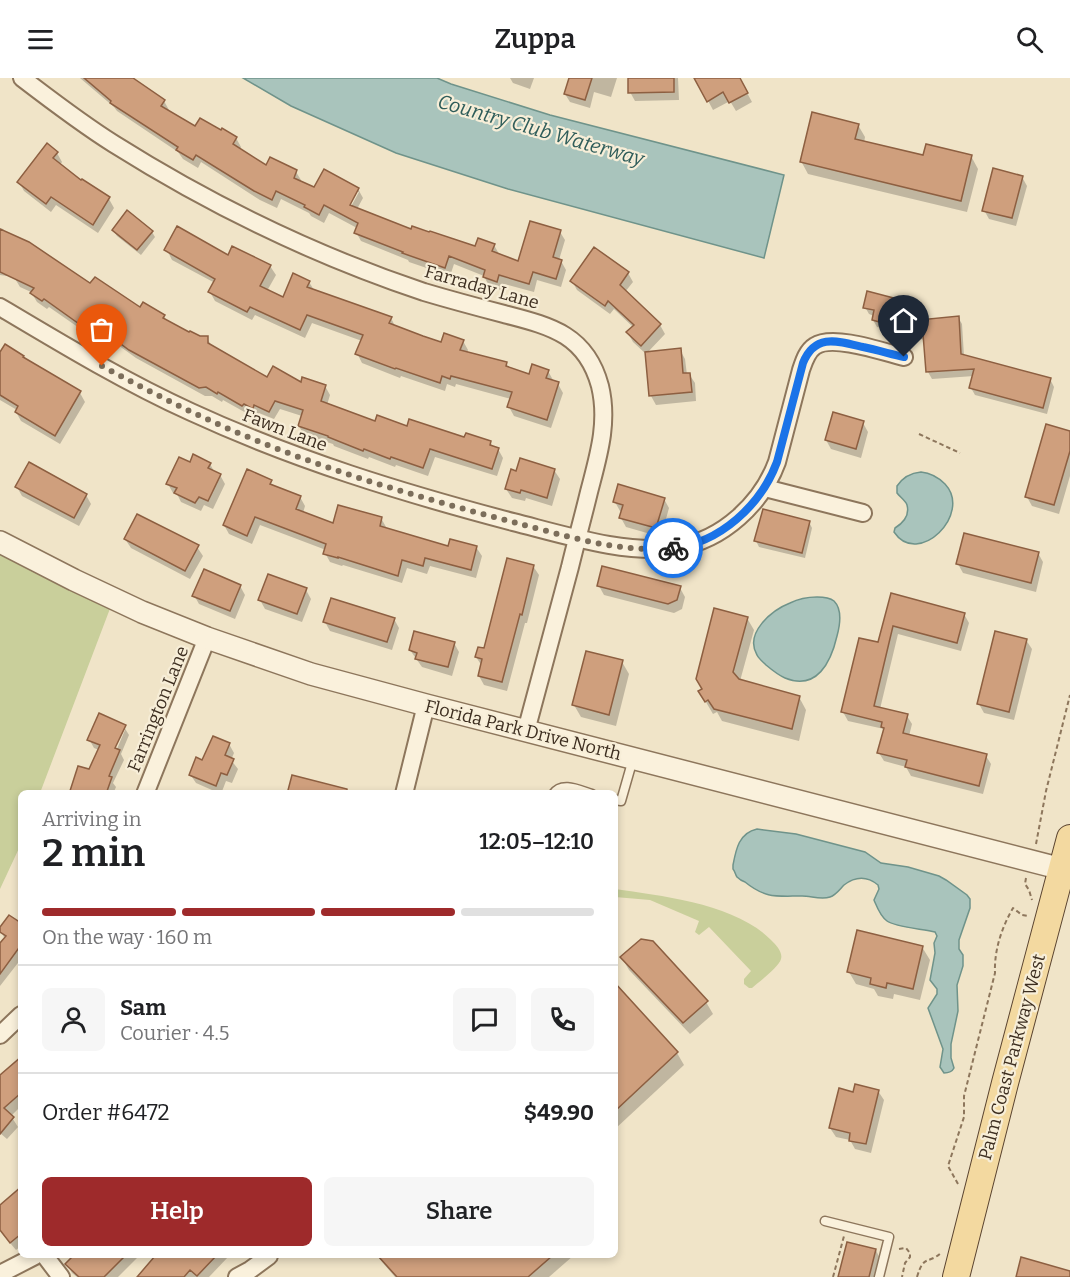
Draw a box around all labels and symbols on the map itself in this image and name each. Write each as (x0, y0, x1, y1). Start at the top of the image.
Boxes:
water label: Country Club Waterway (435, 89, 649, 171)
street label: Farraday Lane (422, 260, 542, 314)
pin (878, 295, 929, 357)
pin (76, 304, 127, 366)
street label: Fawn Lane (239, 404, 331, 456)
courier (643, 518, 703, 578)
street label: Farrington Lane (123, 643, 193, 775)
street label: Florida Park Drive North (422, 695, 624, 765)
street label: Palm Coast Parkway West (974, 951, 1050, 1162)

